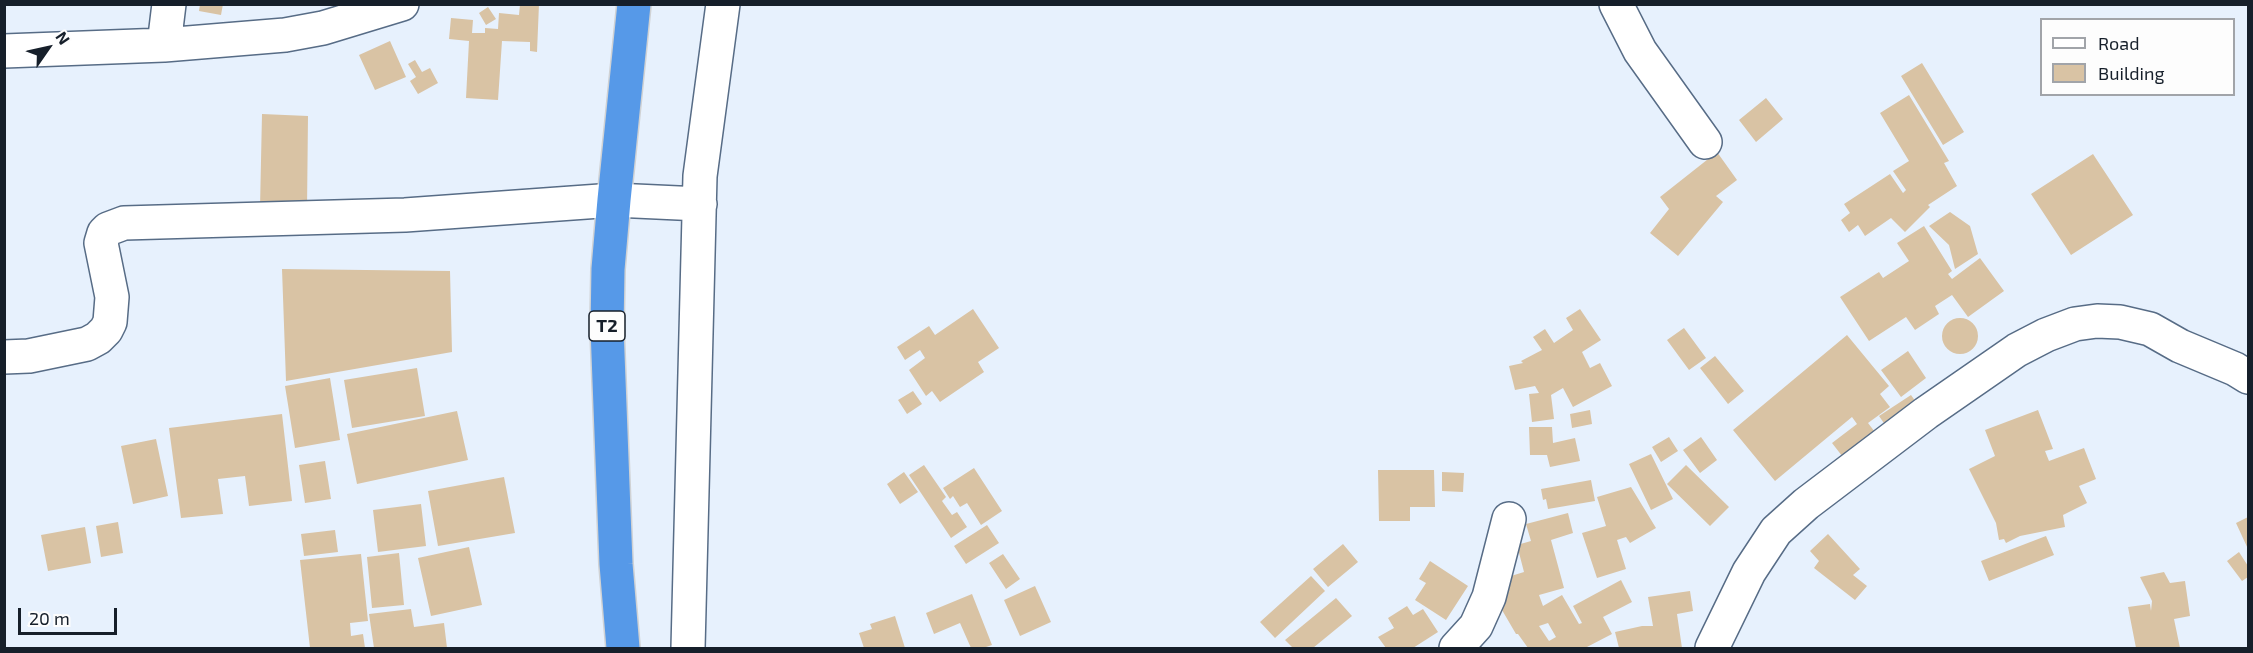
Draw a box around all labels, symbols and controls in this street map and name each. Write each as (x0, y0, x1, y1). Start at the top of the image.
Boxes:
north arrow (18, 18, 78, 78)
legend (2040, 18, 2235, 96)
text: N (52, 28, 74, 48)
text: Road (2098, 32, 2139, 54)
text: Building (2098, 62, 2165, 84)
road number: T2 (589, 311, 625, 341)
scale bar (21, 596, 120, 634)
text: 20 m (29, 607, 70, 629)

